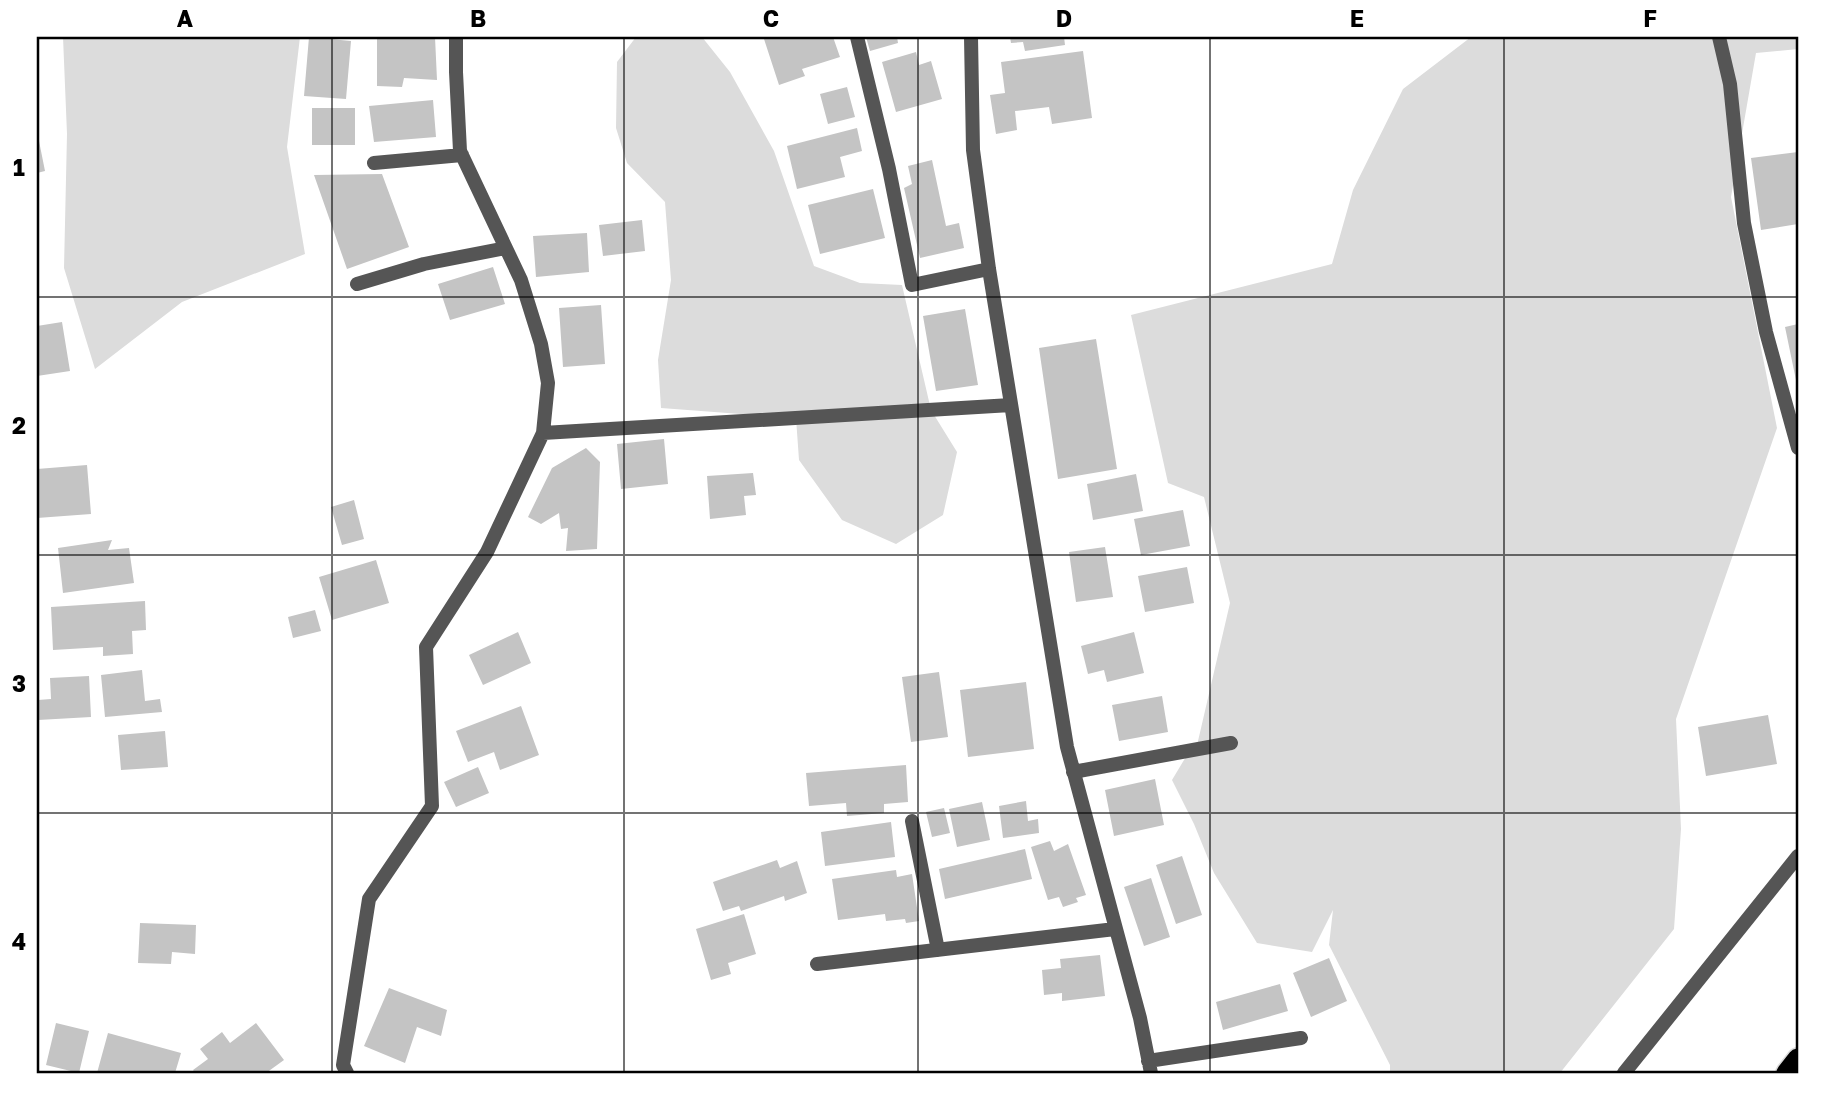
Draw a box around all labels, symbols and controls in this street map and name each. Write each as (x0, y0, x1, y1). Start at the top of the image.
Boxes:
text: A (177, 4, 194, 32)
text: B (470, 4, 486, 32)
text: C (763, 4, 779, 32)
text: D (1056, 4, 1072, 32)
text: E (1350, 4, 1364, 32)
text: F (1643, 4, 1657, 32)
text: 1 (13, 153, 25, 181)
text: 2 (12, 411, 26, 439)
text: 3 (12, 669, 26, 697)
text: 4 (12, 927, 26, 955)

